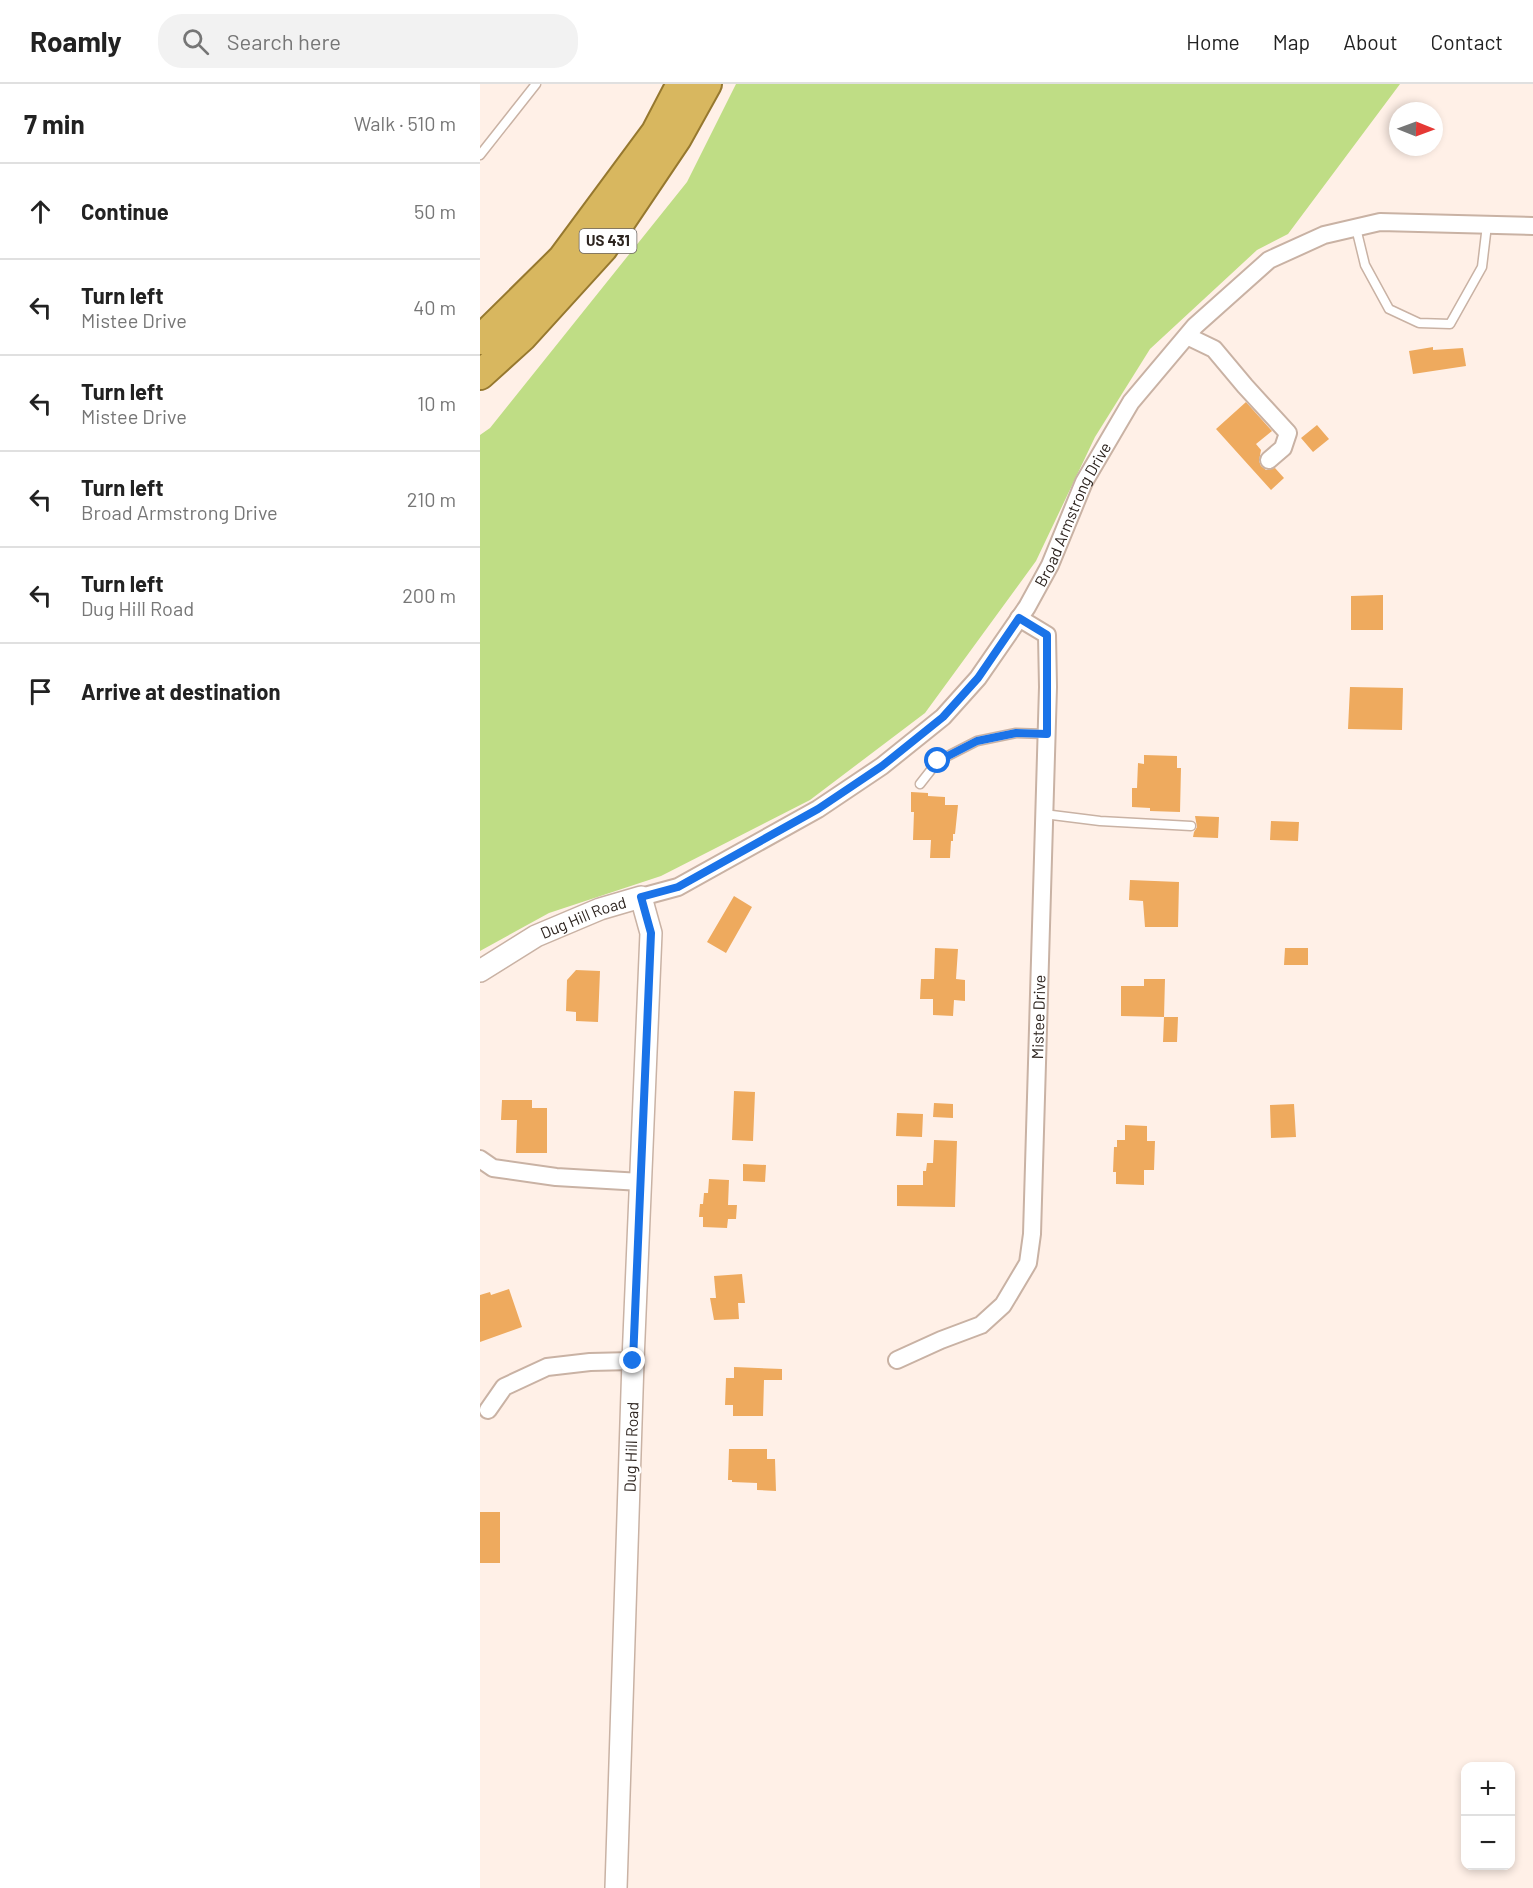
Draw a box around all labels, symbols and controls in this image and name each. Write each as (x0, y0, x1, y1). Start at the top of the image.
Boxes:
search box (158, 14, 578, 68)
text: Roamly (30, 24, 122, 58)
icon: search (179, 25, 212, 58)
text: Search here (227, 28, 341, 54)
text: Home (1186, 29, 1240, 54)
text: Map (1273, 29, 1310, 54)
text: About (1343, 29, 1398, 54)
text: Contact (1431, 29, 1503, 54)
north arrow (1389, 102, 1443, 156)
text: 7 min (24, 108, 85, 139)
text: Walk · 510 m (354, 111, 456, 135)
icon: ahead (24, 195, 57, 228)
text: Continue (81, 198, 169, 224)
text: 50 m (414, 199, 456, 223)
road number: US 431 (580, 229, 636, 253)
text: Turn left (81, 282, 164, 308)
icon: left (24, 291, 57, 324)
text: 40 m (413, 295, 456, 319)
text: Mistee Drive (81, 308, 187, 332)
text: Turn left (81, 378, 164, 404)
icon: left (24, 387, 57, 420)
text: 10 m (417, 391, 456, 415)
text: Mistee Drive (81, 404, 187, 428)
street label: Broad Armstrong Drive (1030, 439, 1114, 590)
text: Turn left (81, 474, 164, 500)
icon: left (24, 483, 57, 516)
text: 210 m (407, 487, 456, 511)
text: Broad Armstrong Drive (81, 500, 278, 524)
text: Turn left (81, 570, 164, 596)
icon: left (24, 579, 57, 612)
text: 200 m (402, 583, 456, 607)
text: Dug Hill Road (81, 596, 194, 620)
icon: arrive (24, 675, 57, 708)
text: Arrive at destination (81, 678, 280, 704)
route start (924, 747, 950, 773)
street label: Dug Hill Road (537, 892, 628, 942)
street label: Mistee Drive (1027, 974, 1049, 1060)
route end (619, 1347, 645, 1373)
street label: Dug Hill Road (619, 1401, 642, 1493)
map controls (1461, 1762, 1515, 1870)
button: + (1461, 1762, 1515, 1816)
button: − (1461, 1816, 1515, 1870)

